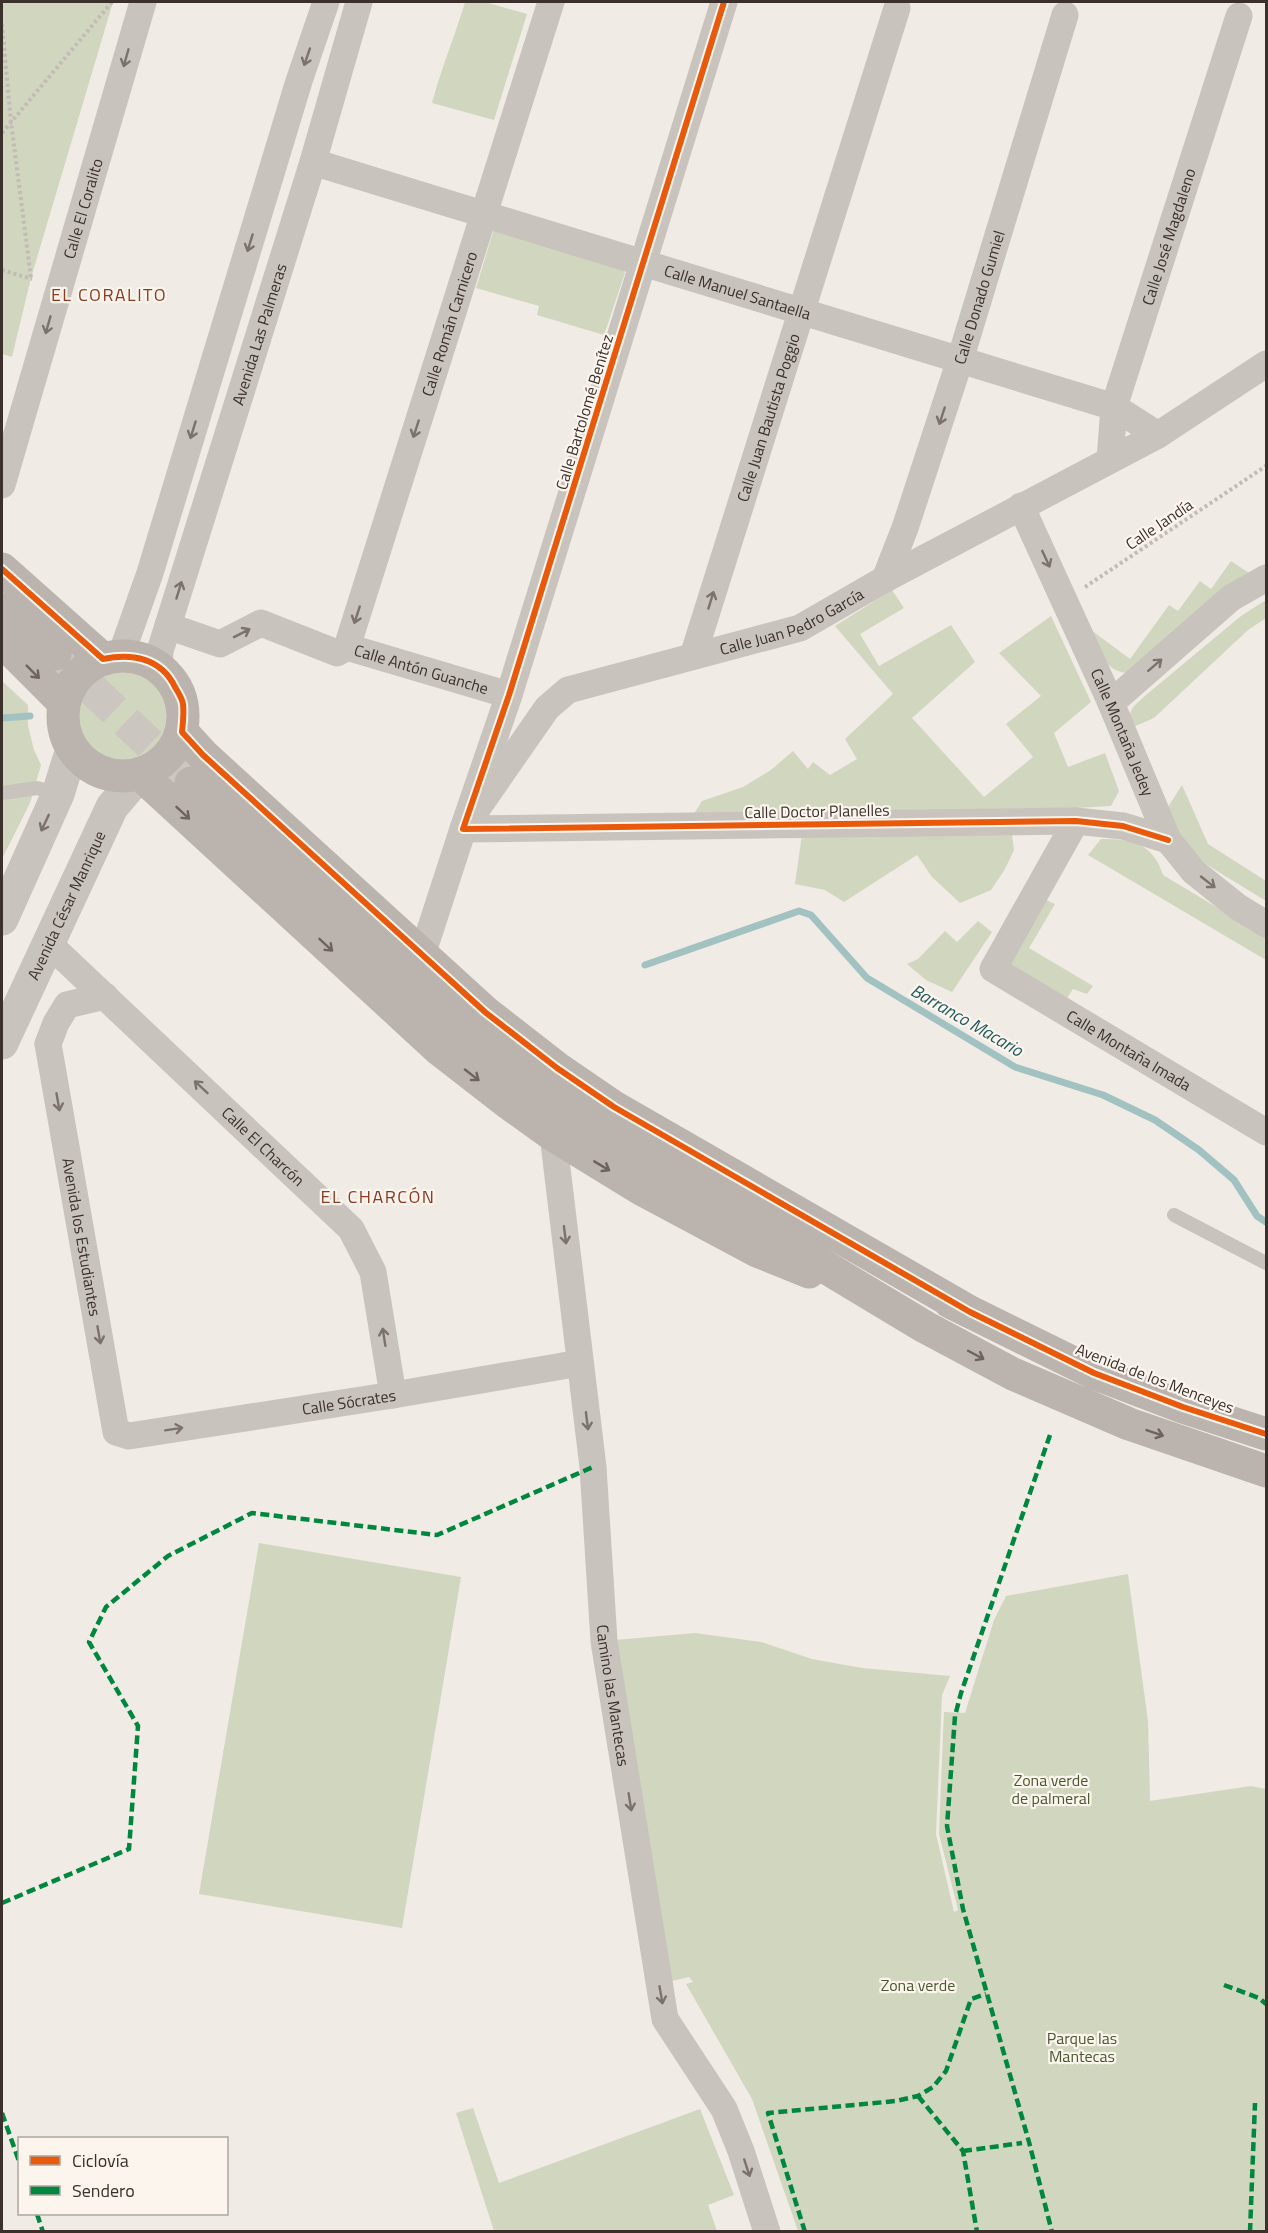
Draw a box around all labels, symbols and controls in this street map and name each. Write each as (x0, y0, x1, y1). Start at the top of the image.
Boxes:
one-way arrow (300, 47, 311, 66)
one-way arrow (120, 48, 132, 67)
street label: Calle El Coralito (57, 155, 109, 262)
street label: Calle José Magdaleno (1135, 165, 1202, 308)
street label: Calle Donado Gumiel (947, 228, 1011, 367)
one-way arrow (244, 233, 255, 252)
street label: Calle Román Carnicero (415, 248, 483, 399)
street label: Calle Manuel Santaella (661, 258, 814, 326)
street label: Avenida Las Palmeras (226, 260, 293, 408)
district label: EL CORALITO (51, 281, 167, 308)
one-way arrow (42, 316, 53, 335)
street label: Calle Juan Bautista Poggio (730, 330, 806, 505)
street label: Calle Bartolomé Benítez (549, 331, 619, 493)
one-way arrow (935, 406, 946, 424)
one-way arrow (410, 419, 421, 438)
one-way arrow (187, 420, 198, 439)
street label: Calle Jandía (1120, 493, 1198, 555)
one-way arrow (1040, 550, 1052, 568)
one-way arrow (174, 581, 185, 600)
street label: Calle Juan Pedro García (717, 582, 868, 661)
one-way arrow (706, 591, 717, 610)
one-way arrow (351, 605, 362, 624)
one-way arrow (232, 627, 250, 638)
street label: Calle Antón Guanche (351, 638, 491, 700)
one-way arrow (1147, 658, 1163, 671)
one-way arrow (25, 664, 40, 679)
street label: Calle Montaña Jedey (1085, 664, 1161, 800)
street label: Calle Doctor Planelles (744, 798, 890, 824)
one-way arrow (175, 806, 190, 820)
one-way arrow (39, 814, 50, 832)
street label: Avenida César Manrique (21, 827, 111, 984)
one-way arrow (1199, 876, 1215, 889)
one-way arrow (319, 938, 334, 952)
water label: Barranco Macario (906, 977, 1029, 1064)
street label: Calle Montaña Imada (1062, 1004, 1196, 1097)
one-way arrow (464, 1068, 480, 1081)
one-way arrow (194, 1080, 209, 1094)
one-way arrow (53, 1092, 64, 1111)
street label: Calle El Charcón (216, 1101, 310, 1191)
street label: Avenida los Estudiantes (56, 1156, 107, 1318)
one-way arrow (593, 1160, 610, 1172)
district label: EL CHARCÓN (321, 1183, 435, 1210)
one-way arrow (560, 1224, 571, 1244)
one-way arrow (94, 1325, 105, 1345)
one-way arrow (378, 1328, 389, 1348)
street label: Avenida de los Menceyes (1072, 1337, 1238, 1419)
one-way arrow (967, 1350, 985, 1361)
street label: Calle Sócrates (300, 1383, 397, 1421)
one-way arrow (582, 1411, 593, 1431)
one-way arrow (163, 1423, 183, 1434)
one-way arrow (1145, 1428, 1164, 1439)
street label: Camino las Mantecas (591, 1624, 636, 1768)
park label: Zona verde de palmeral (1012, 1768, 1090, 1810)
one-way arrow (624, 1792, 635, 1812)
park label: Zona verde (881, 1973, 955, 1997)
one-way arrow (656, 1985, 667, 2004)
park label: Parque las Mantecas (1047, 2026, 1117, 2068)
legend (18, 2137, 228, 2215)
text: Ciclovía (72, 2147, 129, 2174)
one-way arrow (742, 2158, 753, 2177)
text: Sendero (72, 2177, 135, 2204)

